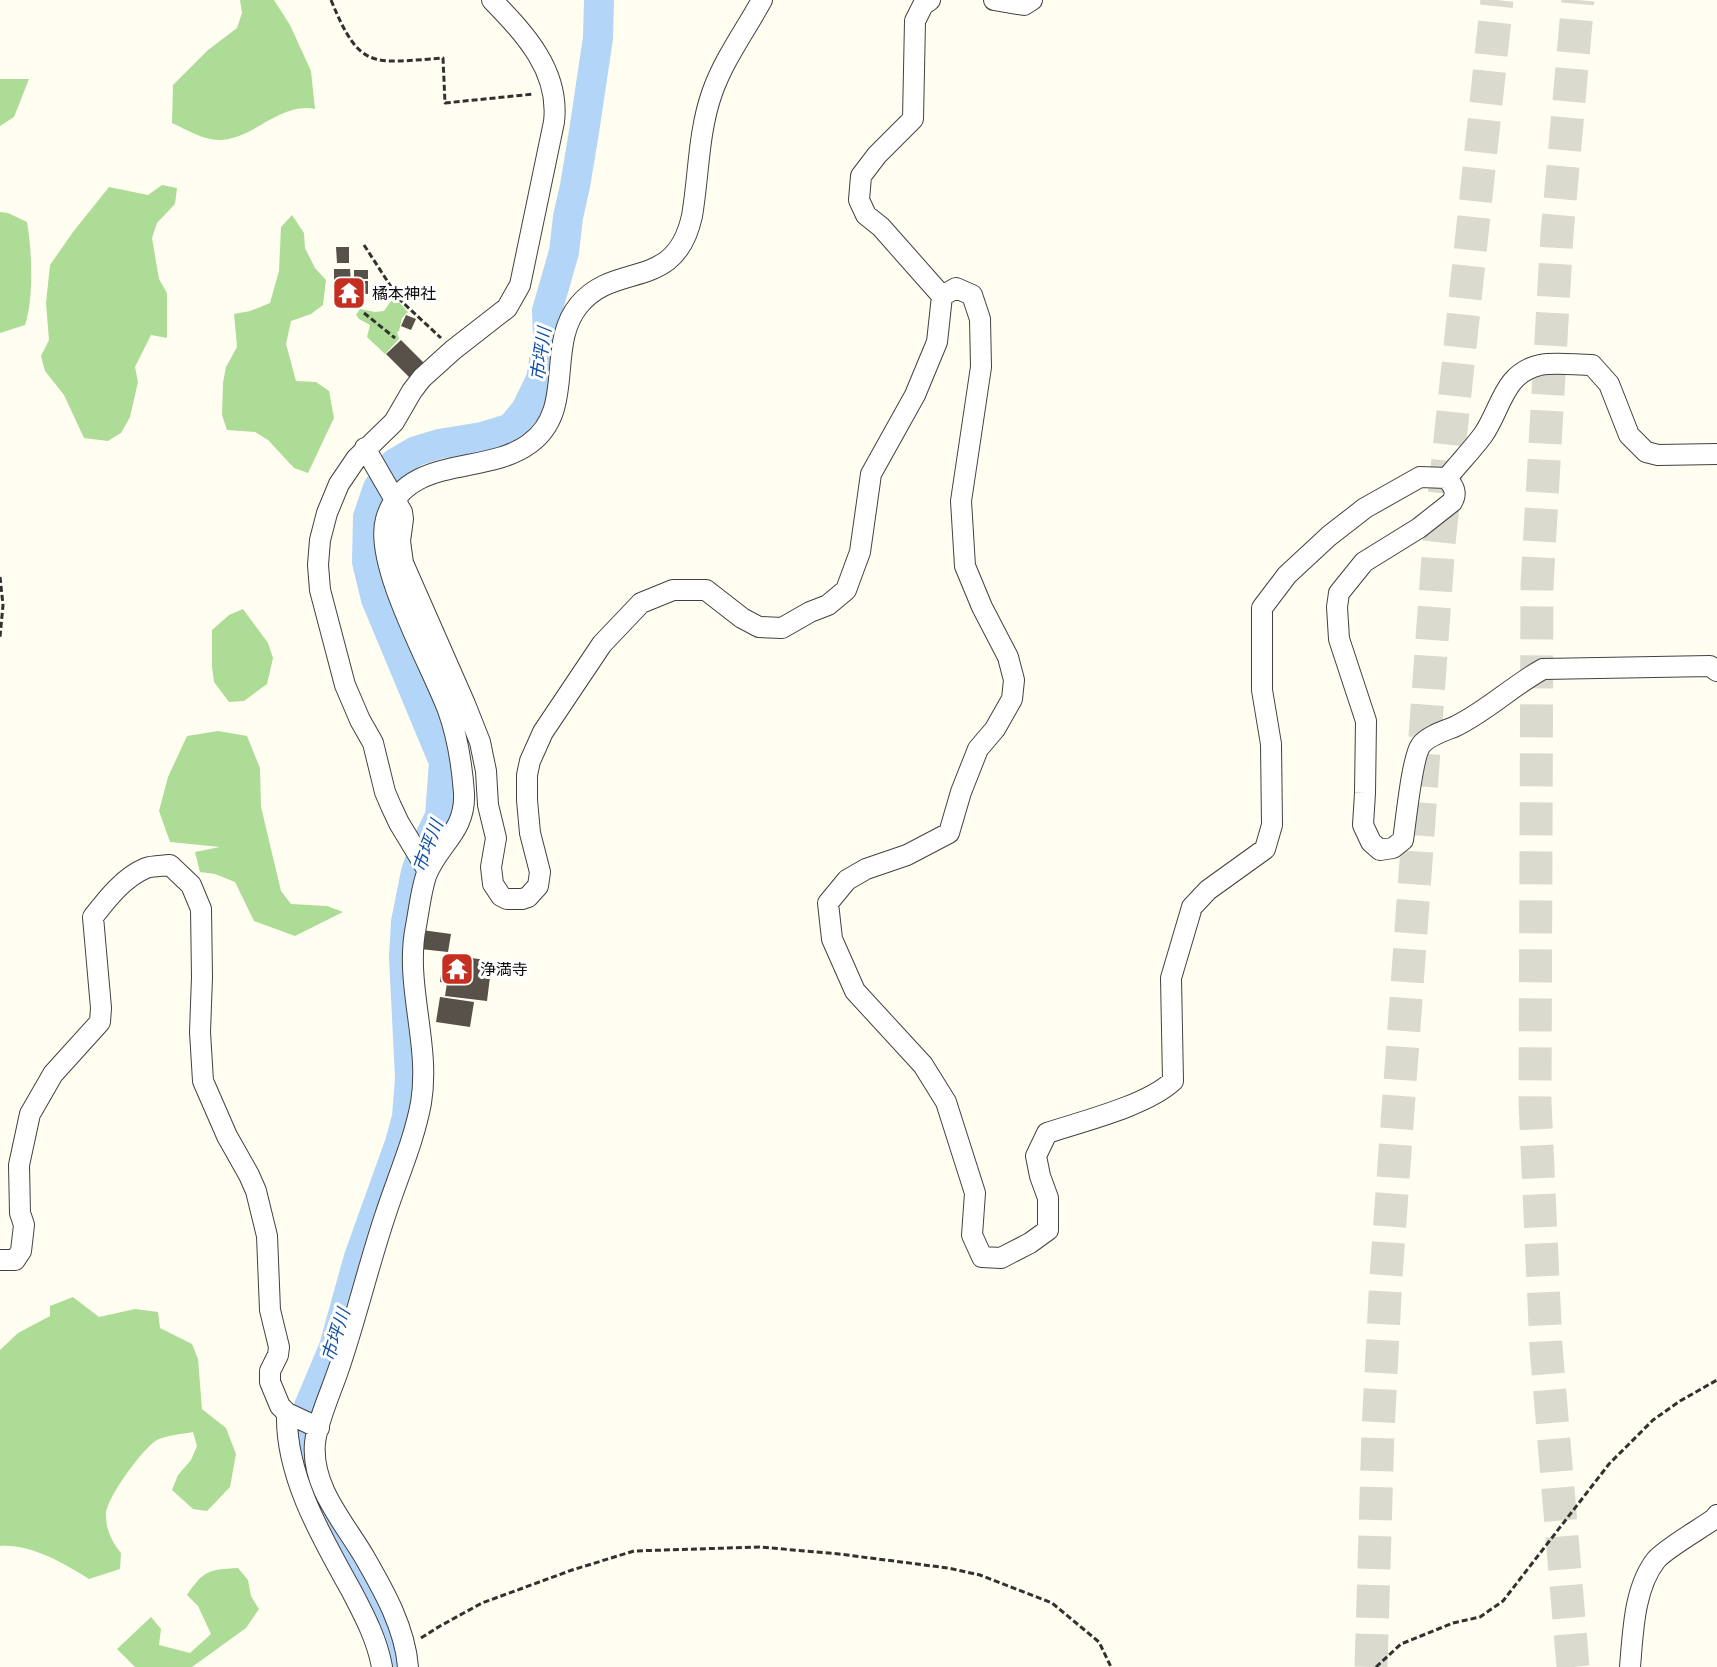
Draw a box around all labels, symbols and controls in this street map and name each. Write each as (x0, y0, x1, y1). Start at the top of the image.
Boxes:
temple icon: 橘本神社 (331, 275, 367, 311)
place label: 橘本神社 (372, 283, 436, 303)
water label: 市坪川 (525, 324, 556, 382)
water label: 市坪川 (407, 815, 449, 875)
temple icon: 浄満寺 (439, 951, 475, 987)
place label: 浄満寺 (480, 959, 528, 979)
water label: 市坪川 (316, 1304, 355, 1364)

